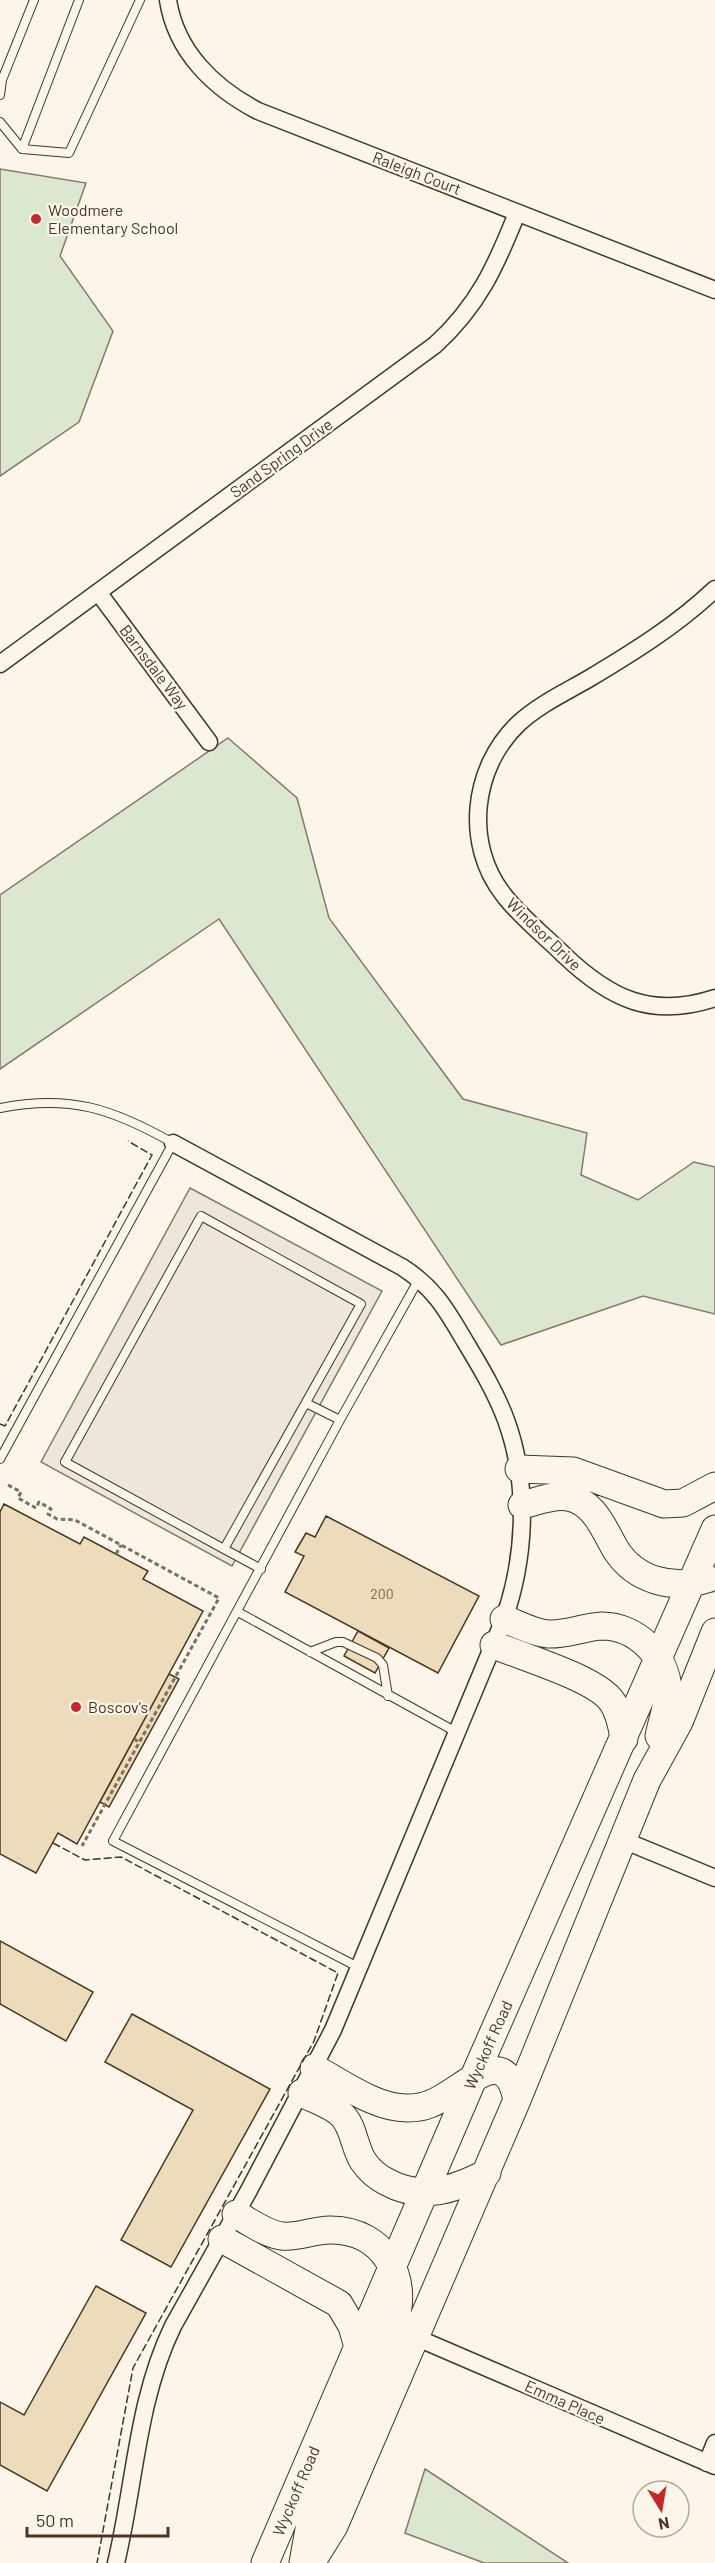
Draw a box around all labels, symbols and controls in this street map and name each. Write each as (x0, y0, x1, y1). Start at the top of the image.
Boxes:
street label: Raleigh Court (370, 147, 464, 198)
place label: Woodmere Elementary School (48, 200, 178, 237)
marker: Woodmere Elementary School (29, 212, 43, 226)
street label: Sand Spring Drive (226, 414, 336, 501)
street label: Barnsdale Way (116, 621, 193, 713)
street label: Windsor Drive (503, 893, 586, 974)
house number: 200 (370, 1585, 394, 1602)
place label: Boscov's (88, 1697, 148, 1716)
marker: Boscov's (69, 1700, 83, 1714)
street label: Wyckoff Road (459, 1997, 516, 2092)
street label: Emma Place (522, 2375, 608, 2428)
street label: Wyckoff Road (268, 2443, 323, 2539)
north arrow (631, 2479, 691, 2539)
scale bar (27, 2500, 168, 2538)
text: 50 m (36, 2509, 74, 2531)
text: N (657, 2514, 671, 2535)

